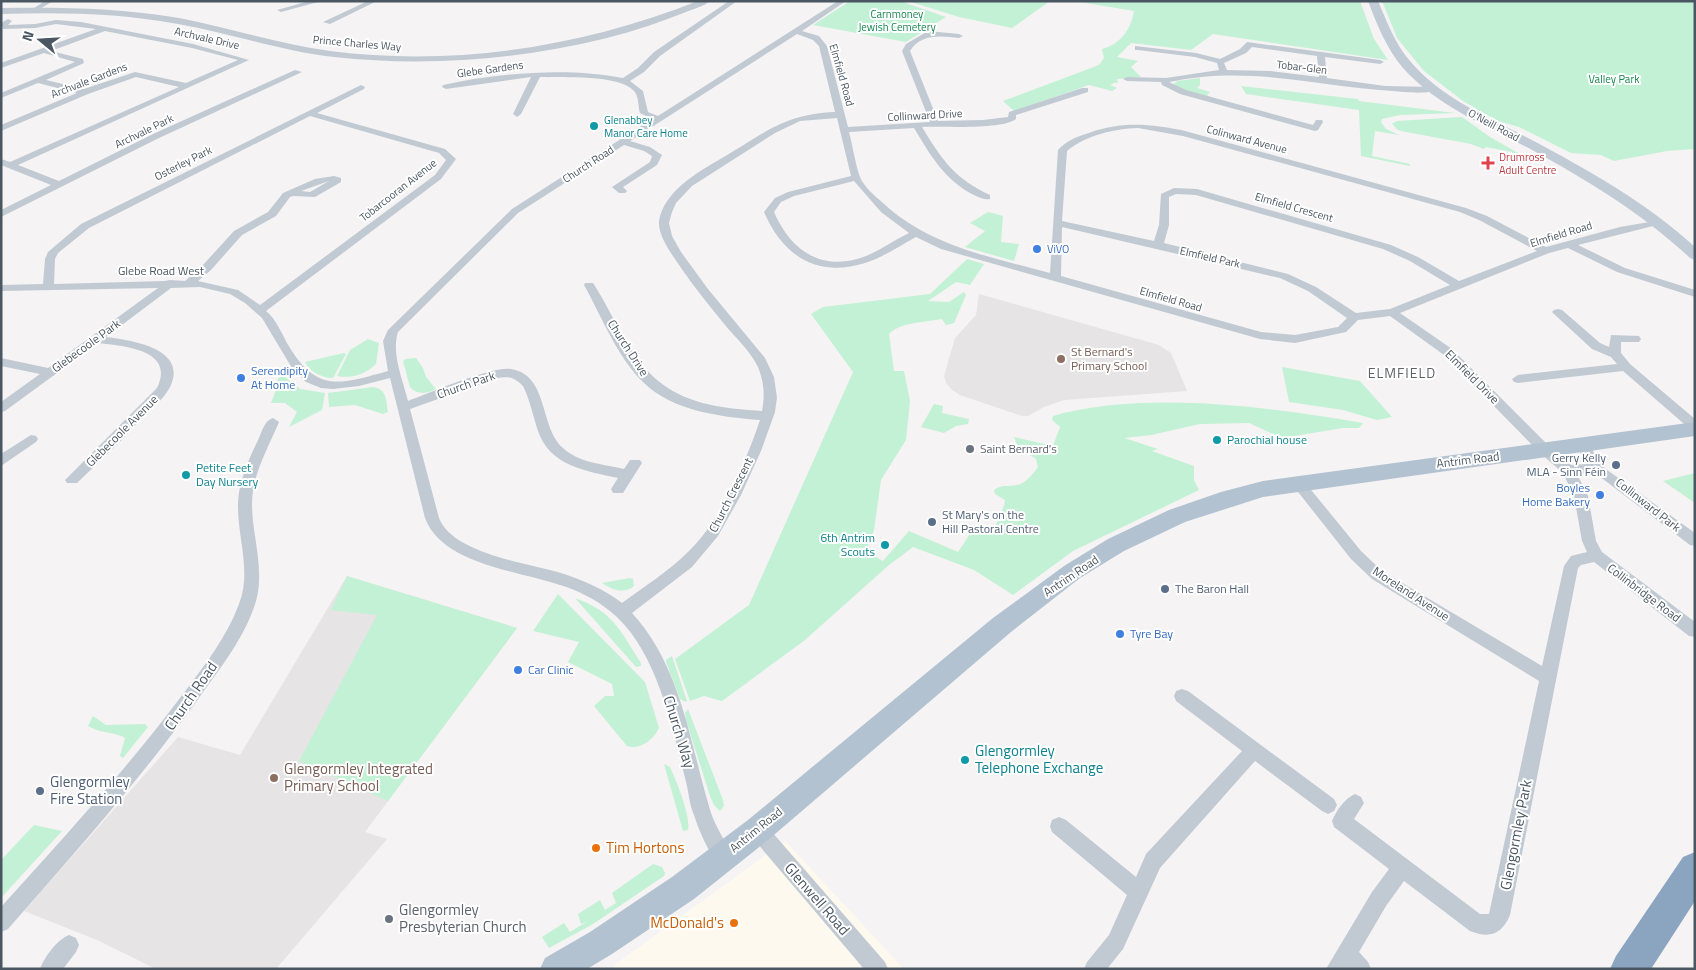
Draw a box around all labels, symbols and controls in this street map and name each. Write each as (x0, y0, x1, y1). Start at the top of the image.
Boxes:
park label: Carnmoney Jewish Cemetery (858, 6, 936, 35)
north arrow (15, 15, 65, 65)
street label: Archvale Drive (173, 23, 241, 53)
text: N (16, 28, 39, 44)
street label: Prince Charles Way (312, 31, 402, 55)
street label: Elmfield Road (825, 42, 859, 108)
street label: Glebe Gardens (456, 56, 524, 82)
street label: Tobar-Glen (1276, 56, 1328, 78)
street label: Archvale Gardens (49, 58, 129, 102)
park label: Valley Park (1589, 71, 1640, 87)
street label: Collinward Drive (887, 105, 963, 125)
street label: O'Neill Road (1465, 105, 1523, 145)
street label: Archvale Park (112, 110, 177, 152)
place label: Glenabbey Manor Care Home (604, 112, 688, 141)
marker: Glenabbey Manor Care Home (588, 120, 600, 132)
street label: Colinward Avenue (1205, 121, 1289, 158)
street label: Osterley Park (152, 141, 215, 184)
street label: Church Road (559, 141, 617, 187)
place label: Drumross Adult Centre (1499, 149, 1557, 178)
street label: Tobarcooran Avenue (356, 154, 440, 225)
marker: Drumross Adult Centre (1481, 156, 1495, 170)
street label: Elmfield Crescent (1253, 188, 1335, 226)
street label: Elmfield Road (1528, 217, 1594, 251)
place label: ViVO (1047, 241, 1069, 257)
street label: Elmfield Park (1178, 242, 1242, 272)
marker: ViVO (1031, 243, 1043, 255)
street label: Glebe Road West (118, 261, 205, 280)
street label: Elmfield Road (1138, 282, 1204, 316)
street label: Glebecoole Park (47, 314, 124, 377)
street label: Church Drive (603, 316, 654, 380)
place label: St Bernard's Primary School (1071, 342, 1147, 375)
street label: Elmfield Drive (1441, 345, 1504, 408)
marker: St Bernard's Primary School (1055, 353, 1067, 365)
place label: Serendipity At Home (251, 361, 308, 394)
district label: ELMFIELD (1368, 362, 1436, 383)
street label: Church Park (434, 366, 498, 403)
marker: Serendipity At Home (235, 372, 247, 384)
street label: Glebecoole Avenue (81, 390, 162, 471)
place label: Parochial house (1227, 430, 1307, 449)
marker: Parochial house (1211, 434, 1223, 446)
place label: Saint Bernard's (980, 439, 1057, 458)
marker: Saint Bernard's (964, 443, 976, 455)
street label: Antrim Road (1435, 446, 1500, 473)
place label: Gerry Kelly MLA - Sinn Féin (1527, 448, 1606, 481)
street label: Church Crescent (704, 453, 758, 535)
place label: Petite Feet Day Nursery (196, 458, 259, 491)
marker: Gerry Kelly MLA - Sinn Féin (1610, 459, 1622, 471)
marker: Petite Feet Day Nursery (180, 469, 192, 481)
street label: Collinward Park (1612, 473, 1685, 536)
place label: Boyles Home Bakery (1522, 478, 1590, 511)
marker: Boyles Home Bakery (1594, 489, 1606, 501)
place label: St Mary's on the Hill Pastoral Centre (942, 505, 1039, 538)
marker: St Mary's on the Hill Pastoral Centre (926, 516, 938, 528)
place label: 6th Antrim Scouts (820, 528, 875, 561)
marker: 6th Antrim Scouts (879, 539, 891, 551)
street label: Antrim Road (1039, 550, 1102, 601)
street label: Collinbridge Road (1604, 559, 1685, 627)
street label: Moreland Avenue (1369, 562, 1453, 626)
place label: The Baron Hall (1175, 579, 1249, 598)
marker: The Baron Hall (1159, 583, 1171, 595)
place label: Tyre Bay (1130, 624, 1173, 643)
marker: Tyre Bay (1114, 628, 1126, 640)
street label: Church Road (158, 657, 223, 735)
place label: Car Clinic (528, 660, 574, 679)
marker: Car Clinic (512, 664, 524, 676)
street label: Church Way (658, 693, 701, 771)
place label: Glengormley Telephone Exchange (975, 739, 1103, 779)
marker: Glengormley Telephone Exchange (959, 754, 971, 766)
place label: Glengormley Integrated Primary School (284, 757, 433, 797)
place label: Glengormley Fire Station (50, 770, 130, 810)
marker: Glengormley Integrated Primary School (268, 772, 280, 784)
street label: Glengormley Park (1494, 778, 1537, 892)
marker: Glengormley Fire Station (34, 785, 46, 797)
street label: Antrim Road (725, 802, 786, 857)
place label: Tim Hortons (606, 836, 684, 859)
marker: Tim Hortons (590, 842, 602, 854)
street label: Glenwell Road (779, 857, 856, 940)
place label: Glengormley Presbyterian Church (399, 898, 527, 938)
place label: McDonald's (650, 911, 724, 934)
marker: Glengormley Presbyterian Church (383, 913, 395, 925)
marker: McDonald's (728, 917, 740, 929)

